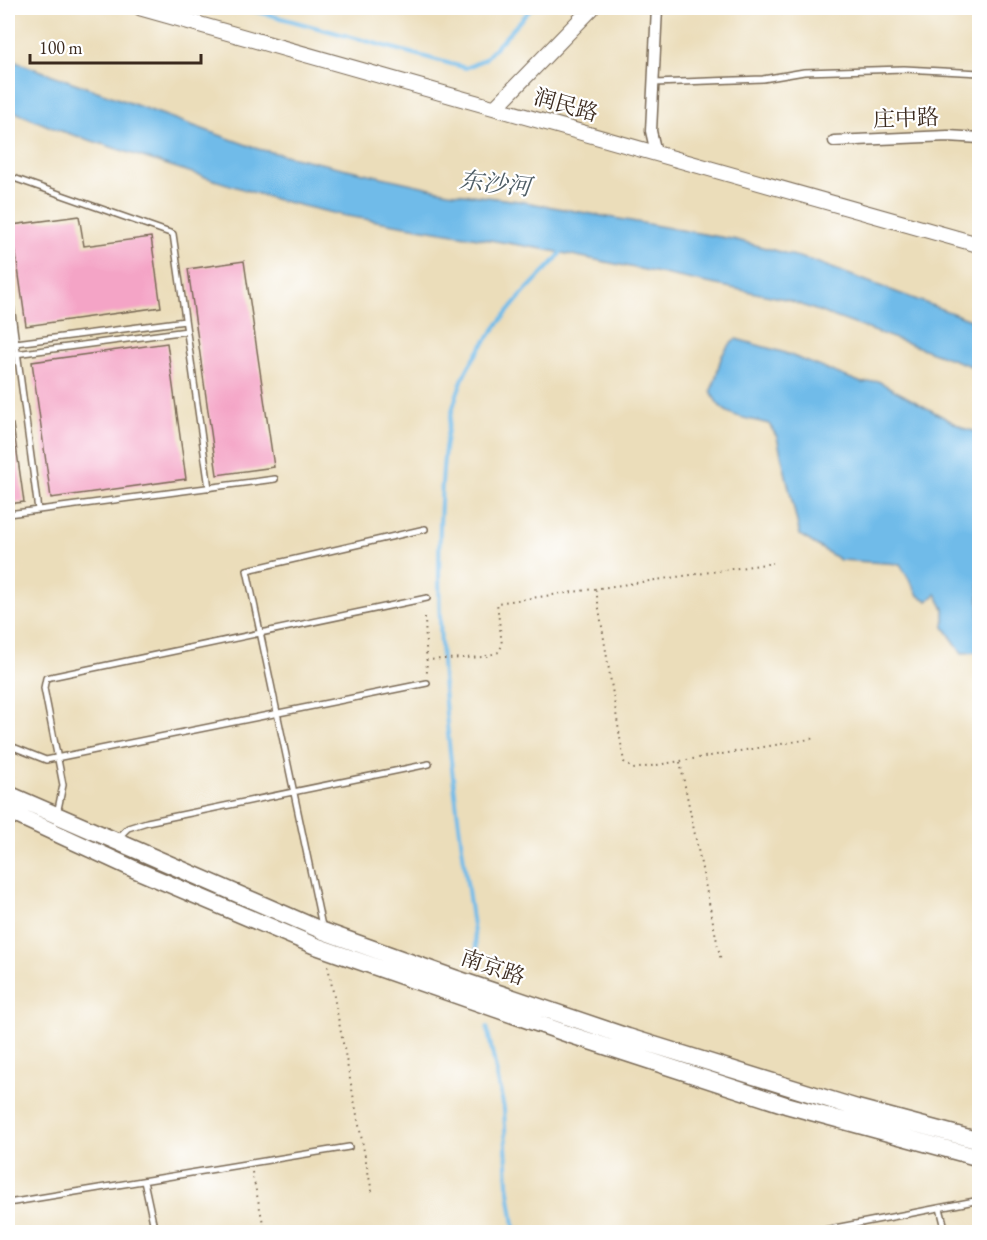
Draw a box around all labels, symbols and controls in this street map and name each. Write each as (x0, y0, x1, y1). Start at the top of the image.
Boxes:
scale bar (30, 27, 201, 65)
text: 100 m (39, 36, 83, 59)
street label: 润民路 (530, 82, 602, 128)
street label: 庄中路 (873, 102, 939, 134)
water label: 东沙河 (458, 164, 536, 203)
street label: 南京路 (457, 943, 529, 991)

